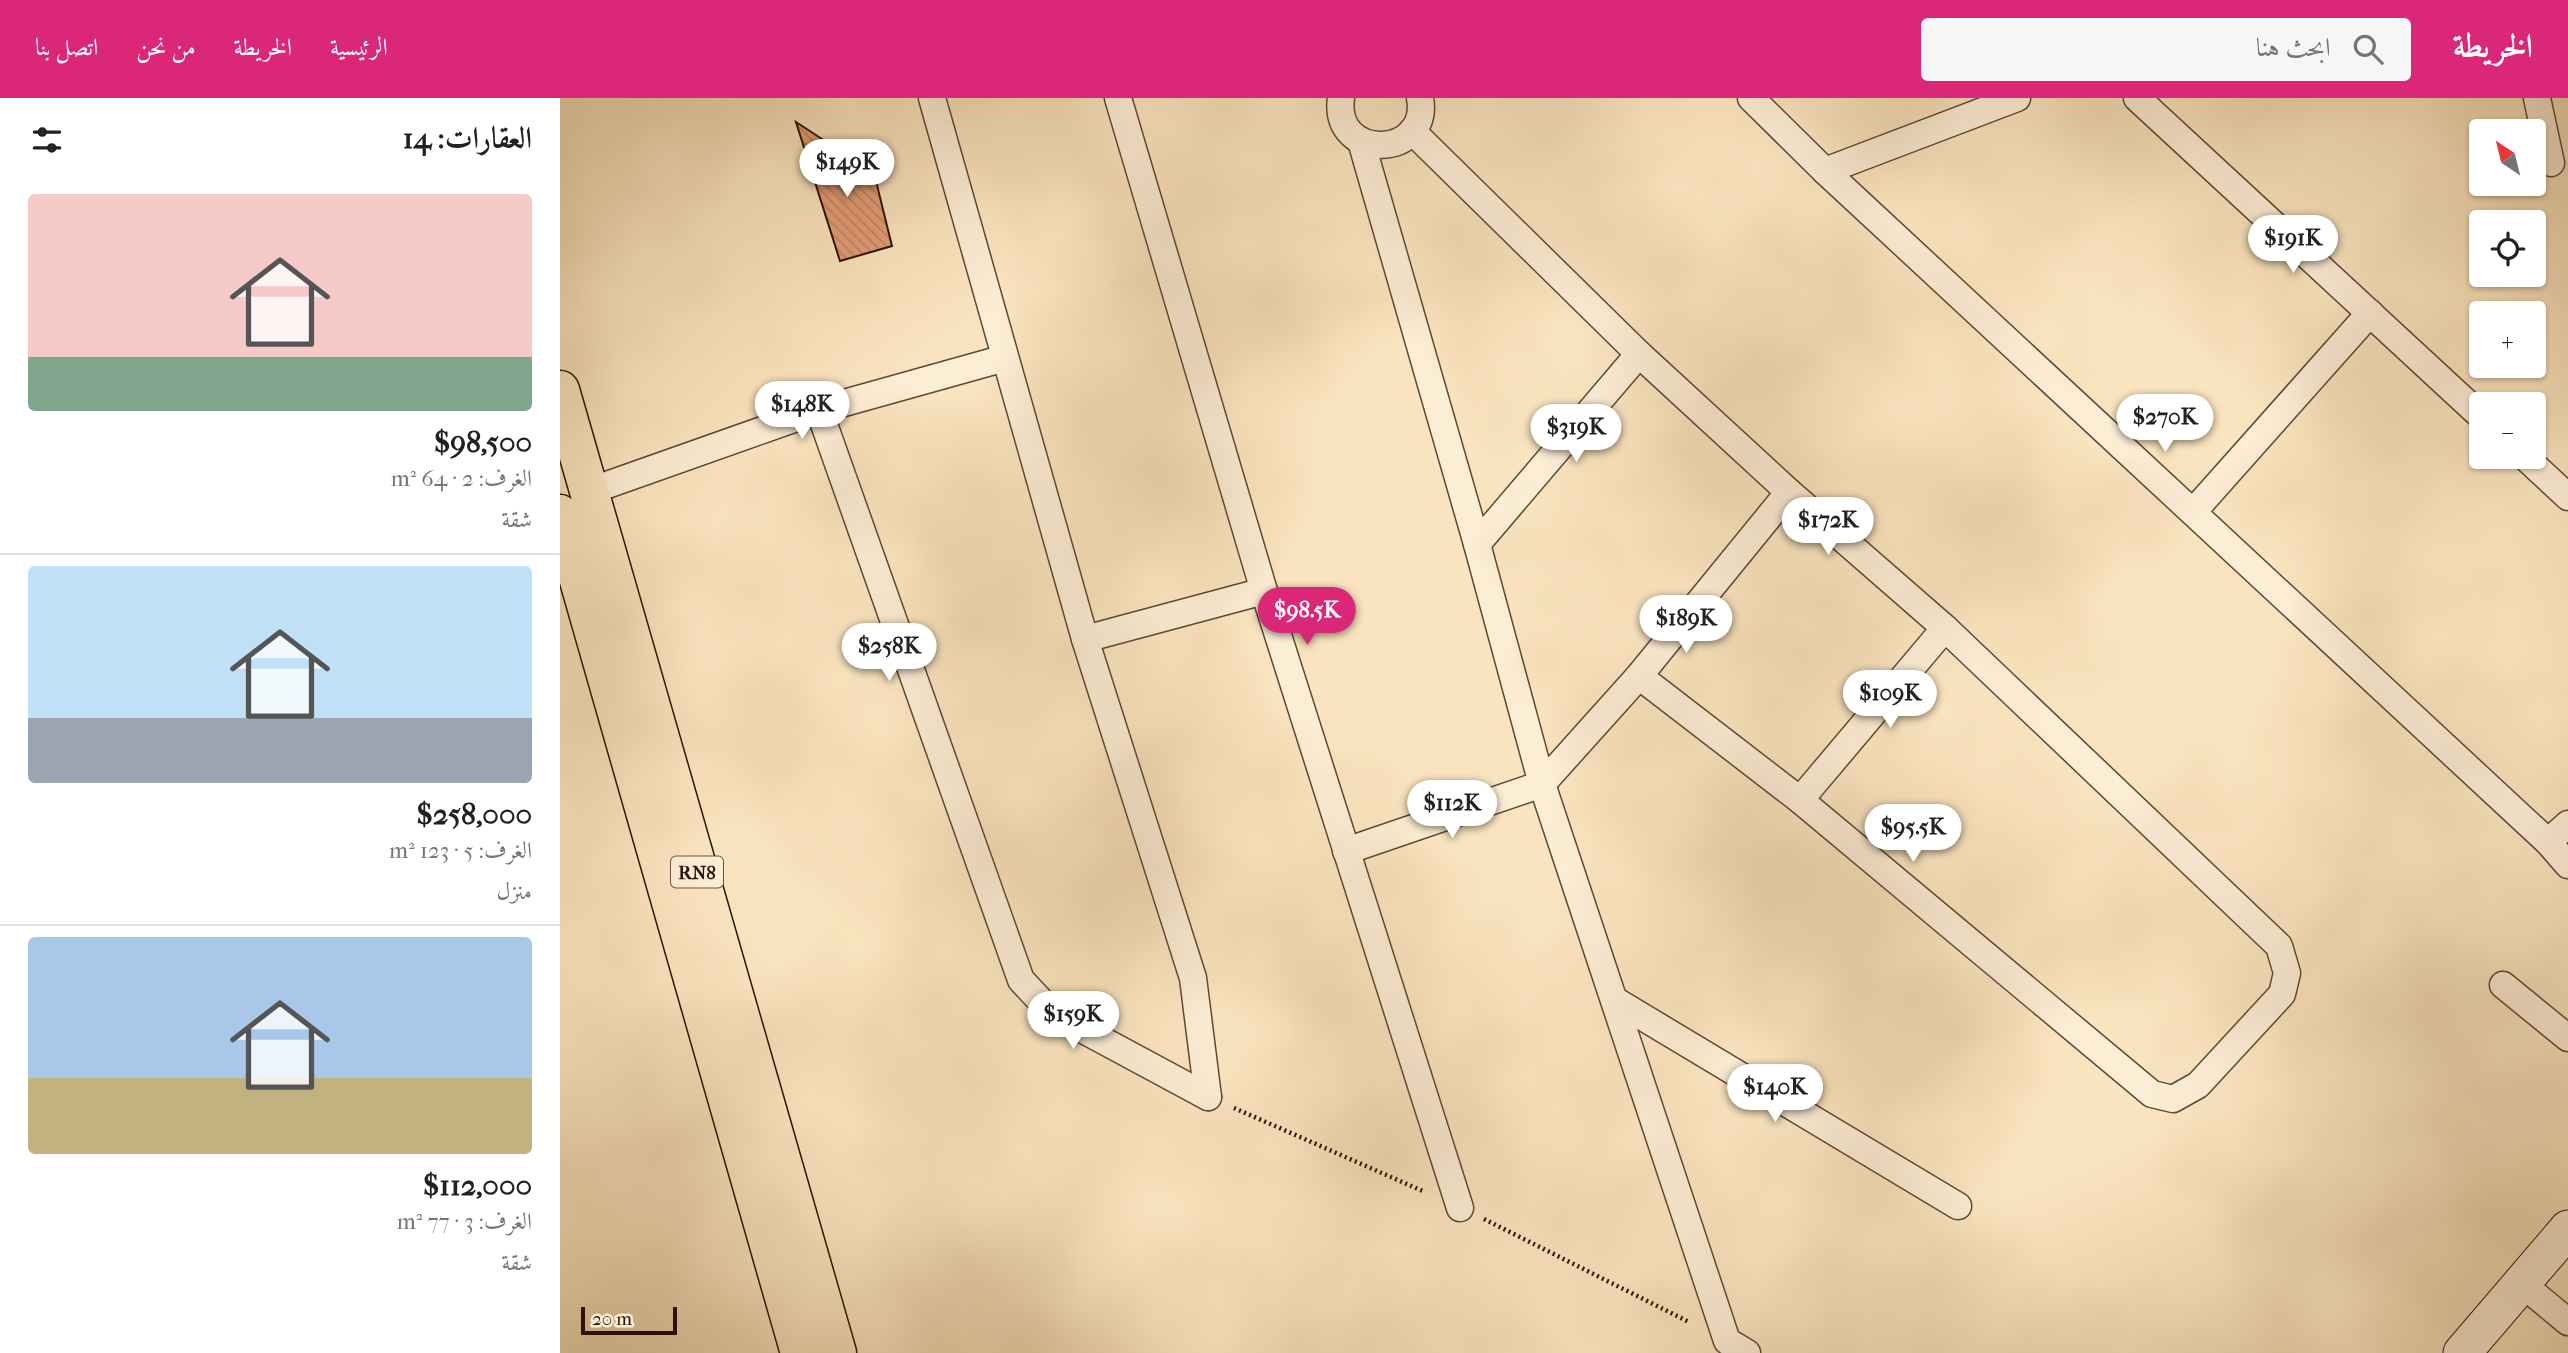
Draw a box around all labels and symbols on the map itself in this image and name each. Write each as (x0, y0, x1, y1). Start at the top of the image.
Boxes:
north arrow (2469, 119, 2546, 196)
pin: $149K (798, 140, 896, 199)
pin: $191K (2244, 216, 2342, 275)
pin: $148K (753, 382, 851, 441)
pin: $270K (2116, 394, 2214, 454)
pin: $319K (1527, 404, 1625, 464)
pin: $172K (1779, 498, 1877, 557)
pin: $98.5K (1250, 588, 1364, 647)
pin: $189K (1637, 596, 1735, 655)
pin: $258K (840, 624, 938, 683)
pin: $109K (1841, 670, 1939, 730)
pin: $112K (1403, 780, 1501, 840)
pin: $95.5K (1856, 804, 1970, 864)
road number: RN8 (671, 856, 723, 888)
pin: $159K (1024, 992, 1122, 1051)
pin: $140K (1726, 1065, 1824, 1124)
scale bar (581, 1304, 677, 1336)

